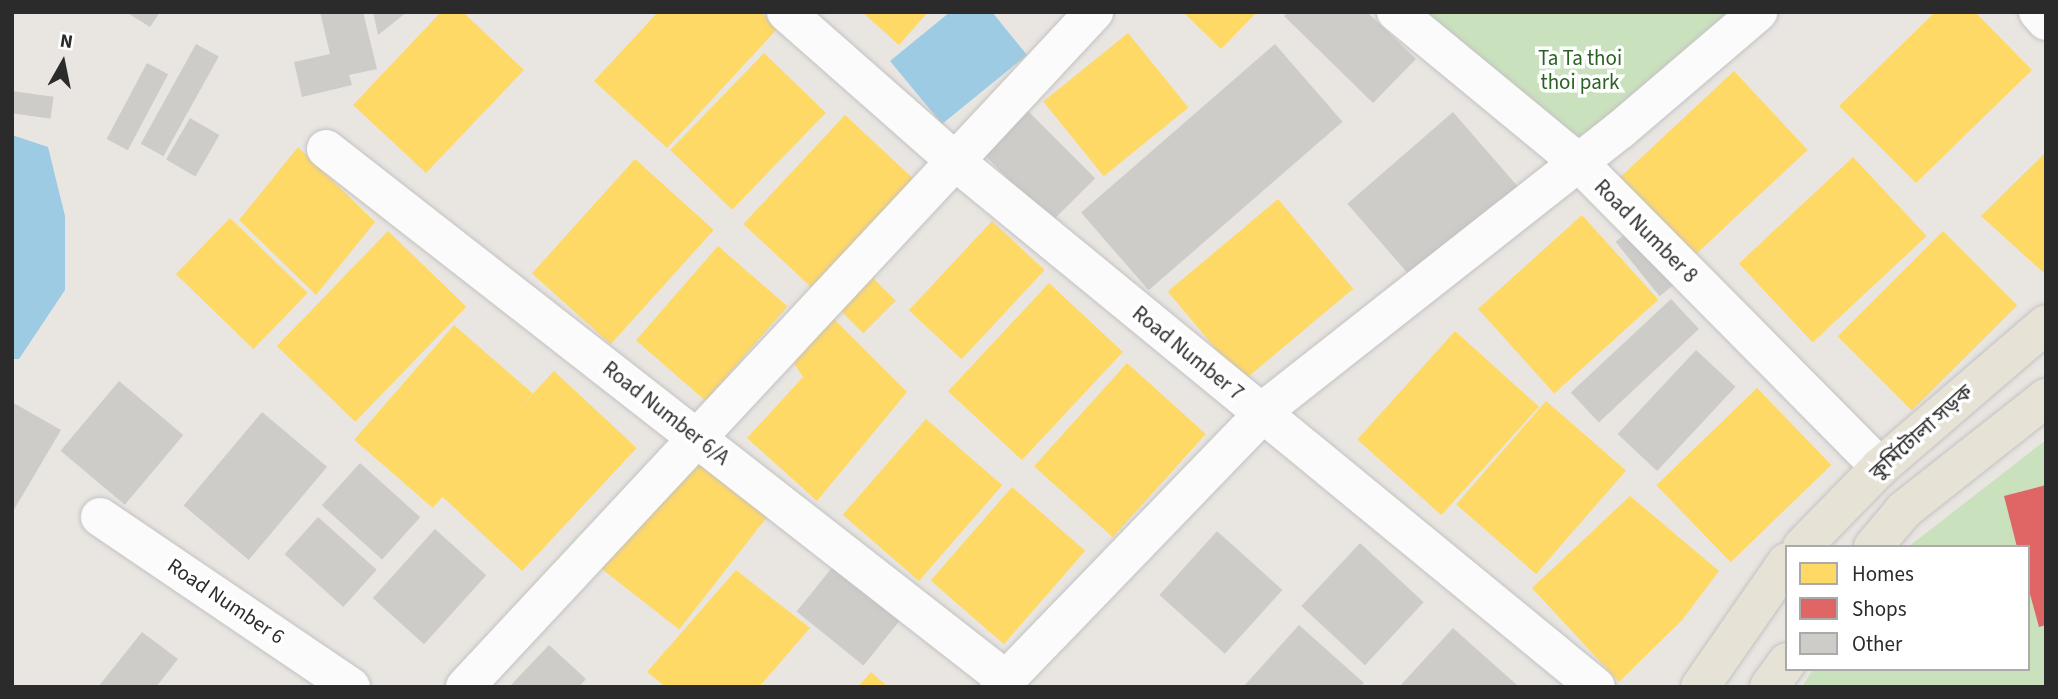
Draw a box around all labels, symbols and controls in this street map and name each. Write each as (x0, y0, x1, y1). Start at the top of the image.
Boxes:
text: N (58, 27, 75, 56)
north arrow (28, 28, 98, 98)
park label: Ta Ta thoi thoi park (1538, 45, 1622, 95)
street label: Road Number 8 (1589, 174, 1703, 288)
street label: Road Number 7 (1127, 301, 1249, 405)
street label: Road Number 6/A (598, 356, 734, 470)
street label: কুর্মিটোলা সড়ক (1864, 379, 1978, 485)
legend (1785, 545, 2030, 671)
street label: Road Number 6 (163, 553, 289, 649)
text: Homes (1852, 559, 1914, 589)
text: Shops (1852, 594, 1906, 624)
text: Other (1852, 629, 1902, 659)

